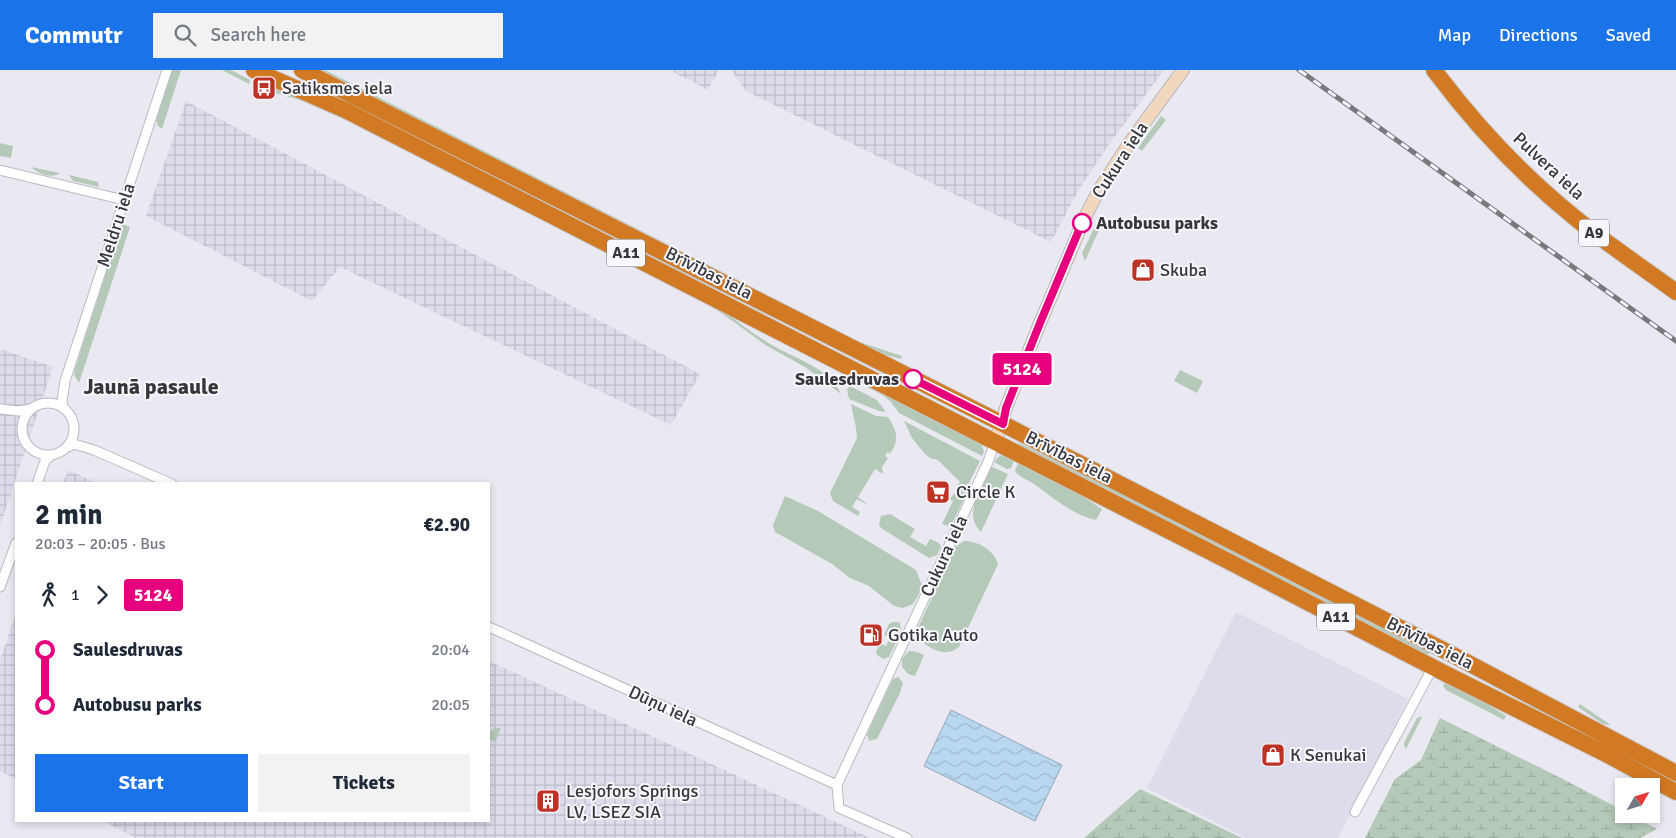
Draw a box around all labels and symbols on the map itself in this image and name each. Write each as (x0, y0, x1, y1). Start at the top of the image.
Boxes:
bus stop icon: Satiksmes iela (251, 75, 277, 101)
place label: Satiksmes iela (282, 77, 393, 99)
street label: Cukura iela (1087, 117, 1153, 203)
street label: Pulvera iela (1509, 127, 1589, 205)
street label: Meldru iela (92, 180, 140, 270)
place label: Autobusu parks (1096, 212, 1218, 234)
marker: Autobusu parks (1072, 213, 1092, 233)
road number: A9 (1579, 220, 1609, 247)
road number: A11 (607, 240, 645, 267)
street label: Brīvības iela (662, 242, 756, 304)
shop icon: Skuba (1130, 257, 1156, 283)
place label: Skuba (1160, 259, 1207, 281)
line badge: 5124 (987, 353, 1057, 385)
place label: Saulesdruvas (795, 368, 899, 390)
marker: Saulesdruvas (903, 369, 923, 389)
district label: Jaunā pasaule (83, 373, 219, 400)
street label: Brīvības iela (1022, 426, 1116, 488)
supermarket icon: Circle K (925, 479, 951, 505)
place label: Circle K (956, 481, 1016, 503)
street label: Cukura iela (916, 512, 972, 600)
road number: A11 (1317, 604, 1355, 630)
street label: Brīvības iela (1383, 612, 1477, 674)
fuel station icon: Gotika Auto (858, 622, 884, 648)
place label: Gotika Auto (888, 624, 978, 646)
street label: Dūņu iela (625, 681, 701, 731)
shop icon: K Senukai (1260, 742, 1286, 768)
place label: K Senukai (1290, 744, 1366, 766)
north arrow (1615, 778, 1660, 822)
place label: Lesjofors Springs LV, LSEZ SIA (566, 780, 698, 823)
building icon: Lesjofors Springs LV, LSEZ SIA (535, 788, 561, 814)

